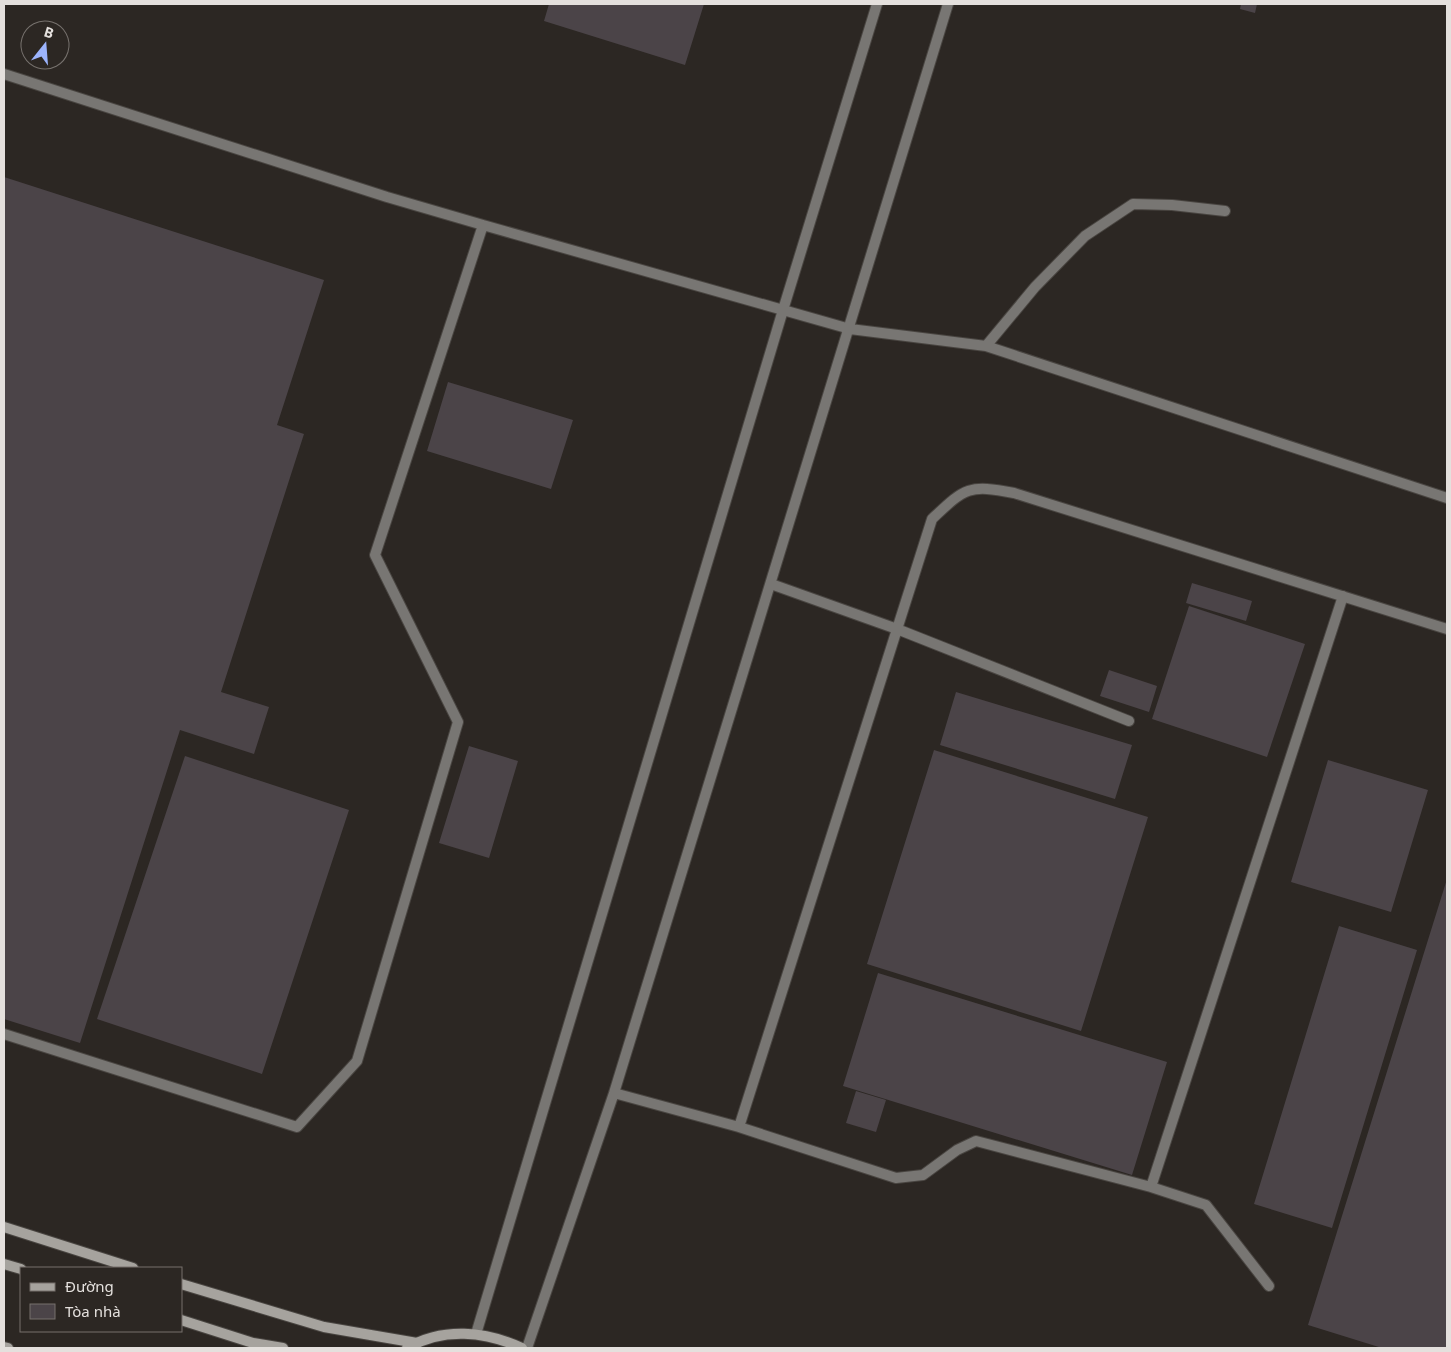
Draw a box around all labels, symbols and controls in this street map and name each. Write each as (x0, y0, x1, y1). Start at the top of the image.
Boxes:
north arrow (20, 20, 70, 70)
text: B (42, 22, 56, 43)
legend (20, 1267, 182, 1332)
text: Đường (65, 1276, 114, 1296)
text: Tòa nhà (65, 1301, 121, 1321)

